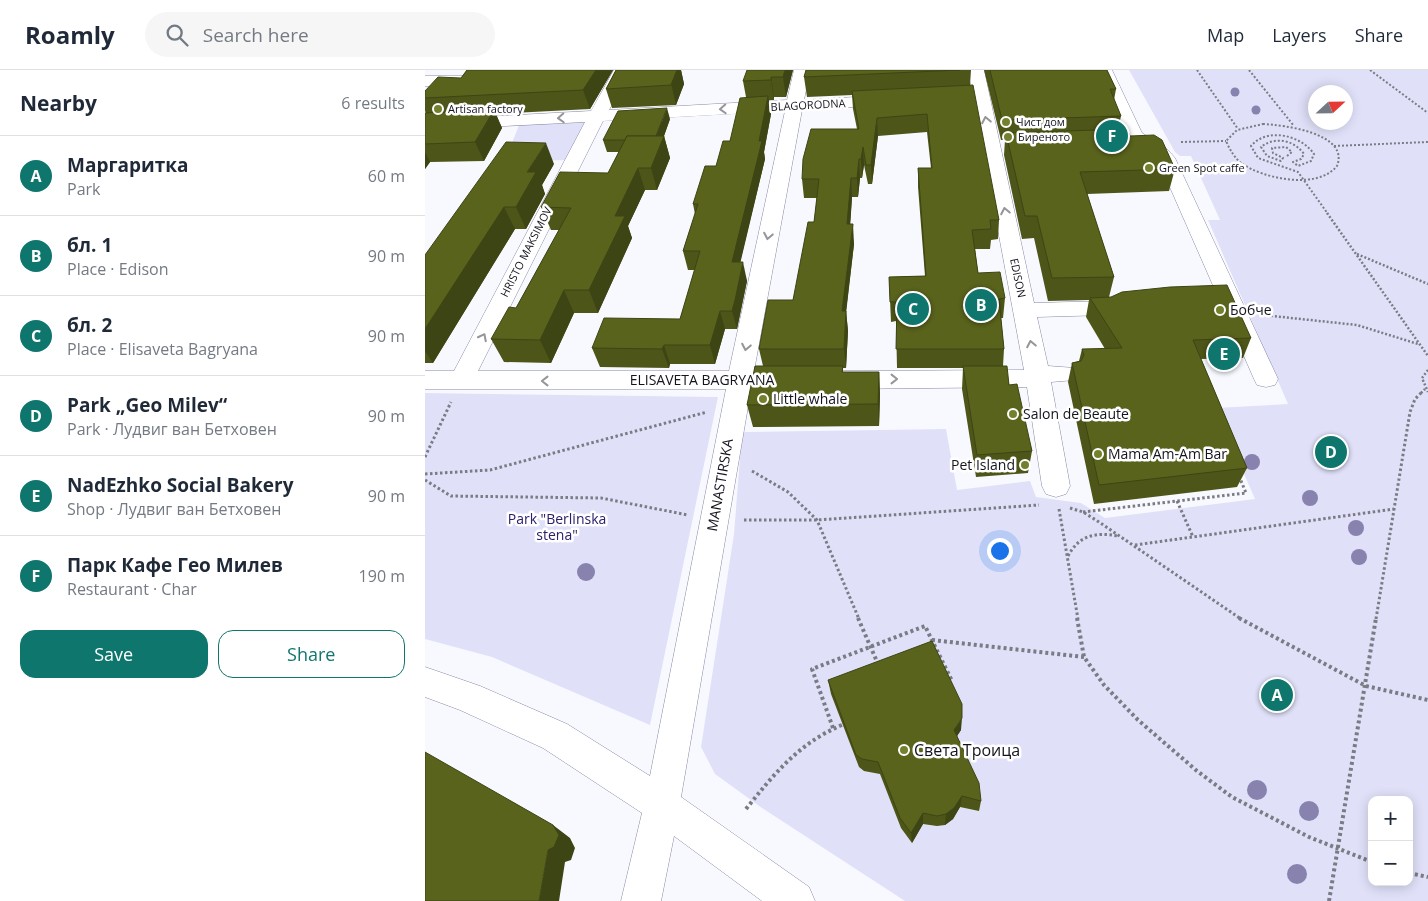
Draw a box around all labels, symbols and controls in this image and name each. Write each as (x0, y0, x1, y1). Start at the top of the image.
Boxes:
search box (145, 12, 495, 57)
text: Roamly (25, 18, 115, 51)
icon: search (163, 21, 191, 49)
text: Search here (203, 22, 309, 48)
text: Map (1207, 23, 1244, 47)
text: Layers (1272, 23, 1327, 47)
text: Share (1355, 23, 1403, 47)
north arrow (1308, 85, 1353, 130)
text: Nearby (20, 89, 97, 117)
text: 6 results (341, 92, 405, 114)
street label: BLAGORODNA (770, 95, 846, 114)
place label: Artisan factory (448, 101, 523, 116)
marker: Artisan factory (432, 103, 444, 115)
one-way arrow (719, 104, 727, 115)
one-way arrow (556, 112, 564, 123)
place label: Чист дом (1016, 114, 1065, 129)
one-way arrow (981, 116, 992, 125)
marker: Чист дом (1000, 116, 1012, 128)
pin: F (1096, 117, 1128, 155)
place label: Биреното (1018, 129, 1070, 144)
marker: Биреното (1002, 131, 1014, 143)
text: Маргаритка (67, 152, 188, 178)
place label: Green Spot caffe (1159, 160, 1245, 175)
marker: Green Spot caffe (1143, 162, 1155, 174)
text: A (30, 165, 42, 187)
text: 60 m (368, 165, 405, 187)
text: Park (67, 178, 100, 200)
street label: HRISTO MAKSIMOV (496, 204, 555, 299)
one-way arrow (1000, 207, 1010, 216)
one-way arrow (763, 231, 774, 240)
text: бл. 1 (67, 232, 112, 258)
text: B (31, 245, 41, 267)
text: 90 m (368, 245, 405, 267)
street label: EDISON (1007, 257, 1030, 299)
text: Place · Edison (67, 258, 169, 280)
pin: B (965, 286, 997, 324)
pin: C (897, 290, 929, 328)
place label: Бобче (1230, 300, 1272, 319)
marker: Бобче (1214, 304, 1226, 316)
text: бл. 2 (67, 312, 112, 338)
text: C (31, 325, 41, 347)
text: 90 m (368, 325, 405, 347)
one-way arrow (477, 334, 487, 343)
pin: E (1208, 335, 1240, 373)
text: Place · Elisaveta Bagryana (67, 338, 258, 360)
one-way arrow (1027, 340, 1037, 349)
one-way arrow (742, 343, 752, 351)
street label: ELISAVETA BAGRYANA (630, 370, 774, 389)
one-way arrow (890, 374, 898, 384)
one-way arrow (540, 376, 548, 386)
place label: Little whale (773, 389, 848, 408)
text: Park „Geo Milev“ (67, 392, 227, 418)
marker: Little whale (757, 393, 769, 405)
place label: Salon de Beaute (1023, 404, 1129, 423)
text: D (30, 405, 42, 427)
text: 90 m (368, 405, 405, 427)
marker: Salon de Beaute (1007, 408, 1019, 420)
text: Park · Лудвиг ван Бетховен (67, 418, 277, 440)
pin: D (1315, 433, 1347, 471)
street label: MANASTIRSKA (702, 437, 737, 533)
place label: Mama Am-Am Bar (1108, 444, 1227, 463)
marker: Mama Am-Am Bar (1092, 448, 1104, 460)
place label: Pet Island (951, 455, 1015, 474)
marker: Pet Island (1019, 459, 1031, 471)
text: NadEzhko Social Bakery (67, 472, 294, 498)
text: E (32, 485, 40, 507)
text: 90 m (368, 485, 405, 507)
text: Shop · Лудвиг ван Бетховен (67, 498, 281, 520)
park label: Park "Berlinska stena" (508, 509, 606, 544)
your location (987, 538, 1013, 564)
text: Парк Кафе Гео Милев (67, 552, 283, 578)
text: F (32, 565, 40, 587)
text: 190 m (359, 565, 405, 587)
text: Restaurant · Char (67, 578, 197, 600)
button: Save (20, 630, 208, 678)
button: Share (218, 630, 405, 678)
pin: A (1261, 676, 1293, 714)
place label: Света Троица (914, 739, 1020, 761)
marker: Света Троица (898, 744, 910, 756)
map controls (1368, 796, 1413, 886)
button: + (1368, 796, 1413, 841)
button: − (1368, 841, 1413, 886)

